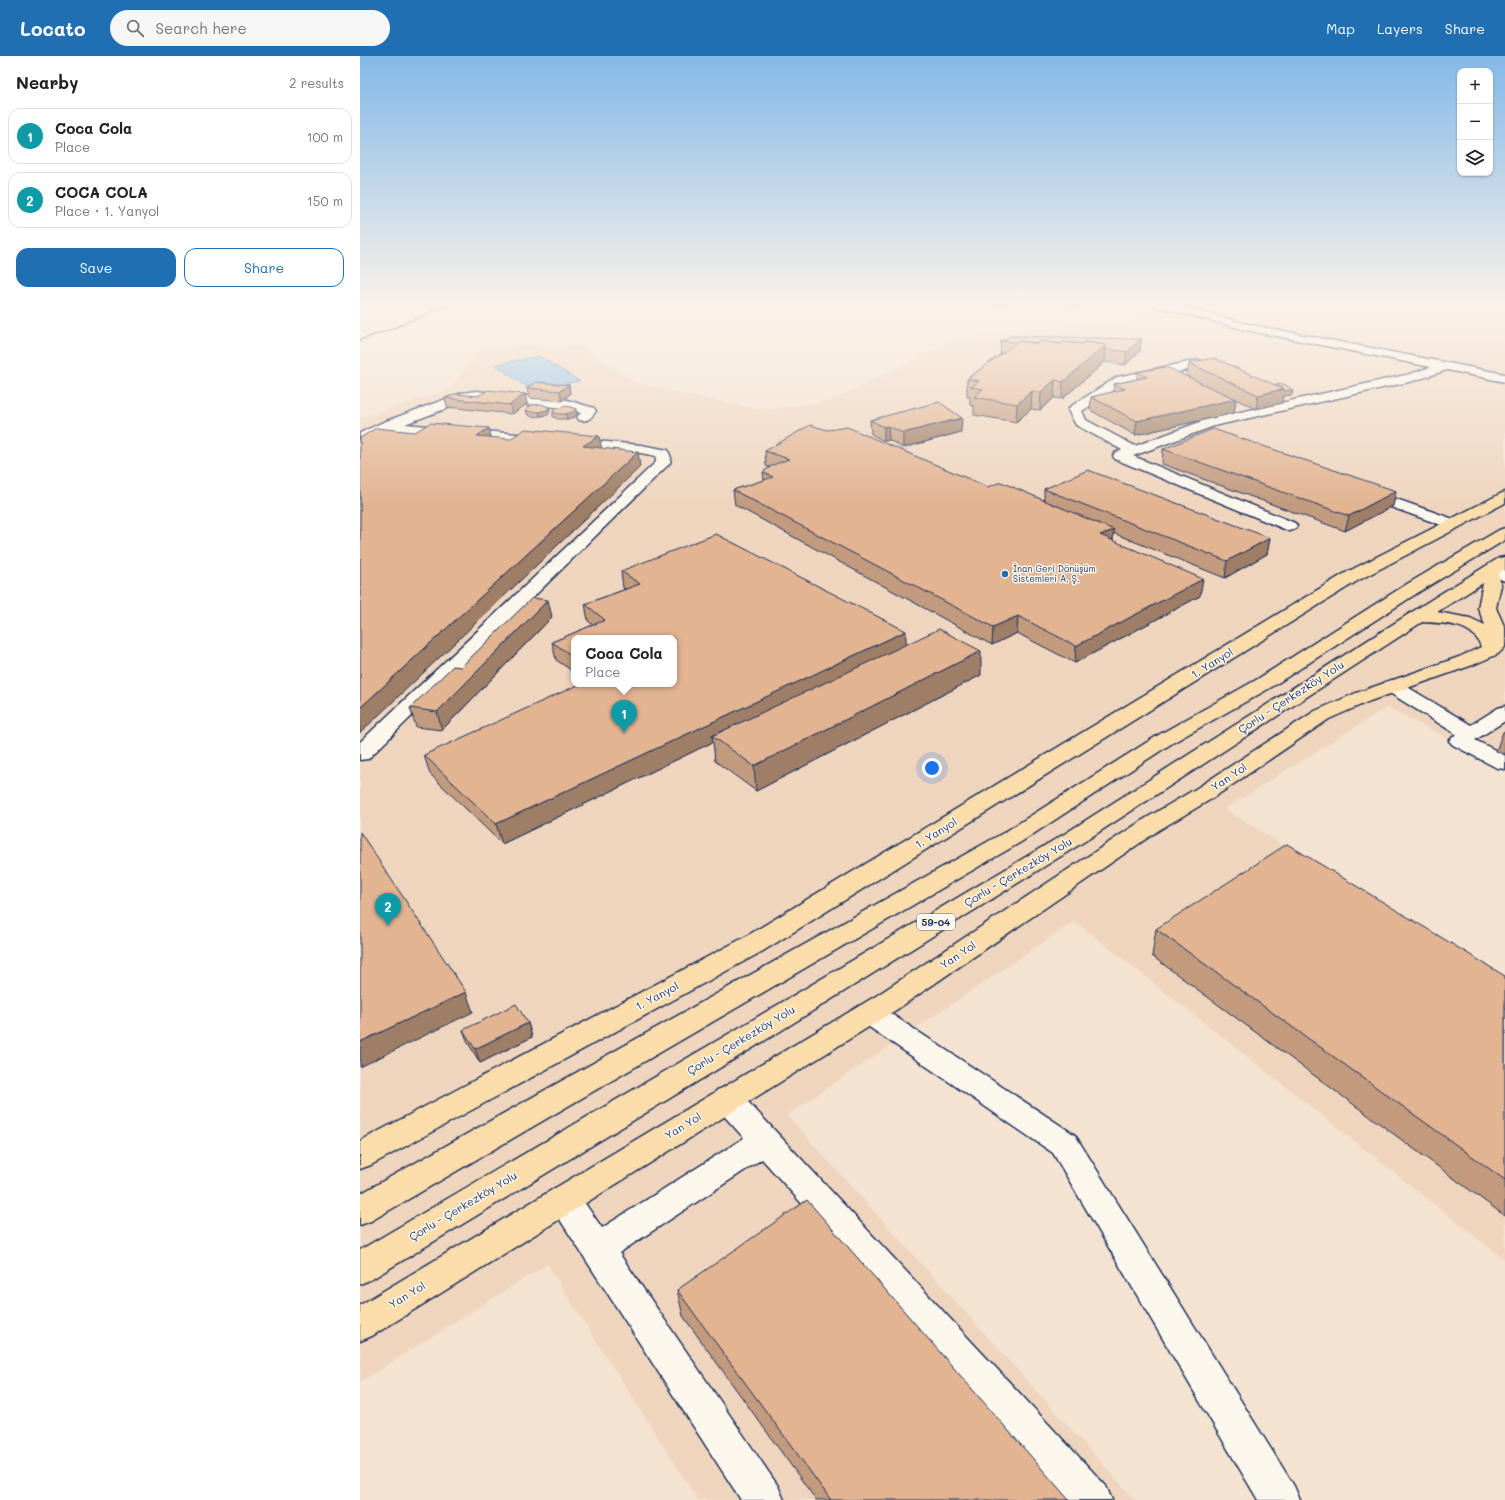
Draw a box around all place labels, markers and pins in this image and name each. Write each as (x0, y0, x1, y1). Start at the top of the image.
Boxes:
place label: İnan Geri Dönüşüm Sistemleri A. Ş. (1013, 563, 1096, 584)
marker: İnan Geri Dönüşüm Sistemleri A. Ş. (1000, 569, 1010, 579)
pin: 1 (611, 700, 637, 733)
pin: 2 (375, 893, 401, 926)

